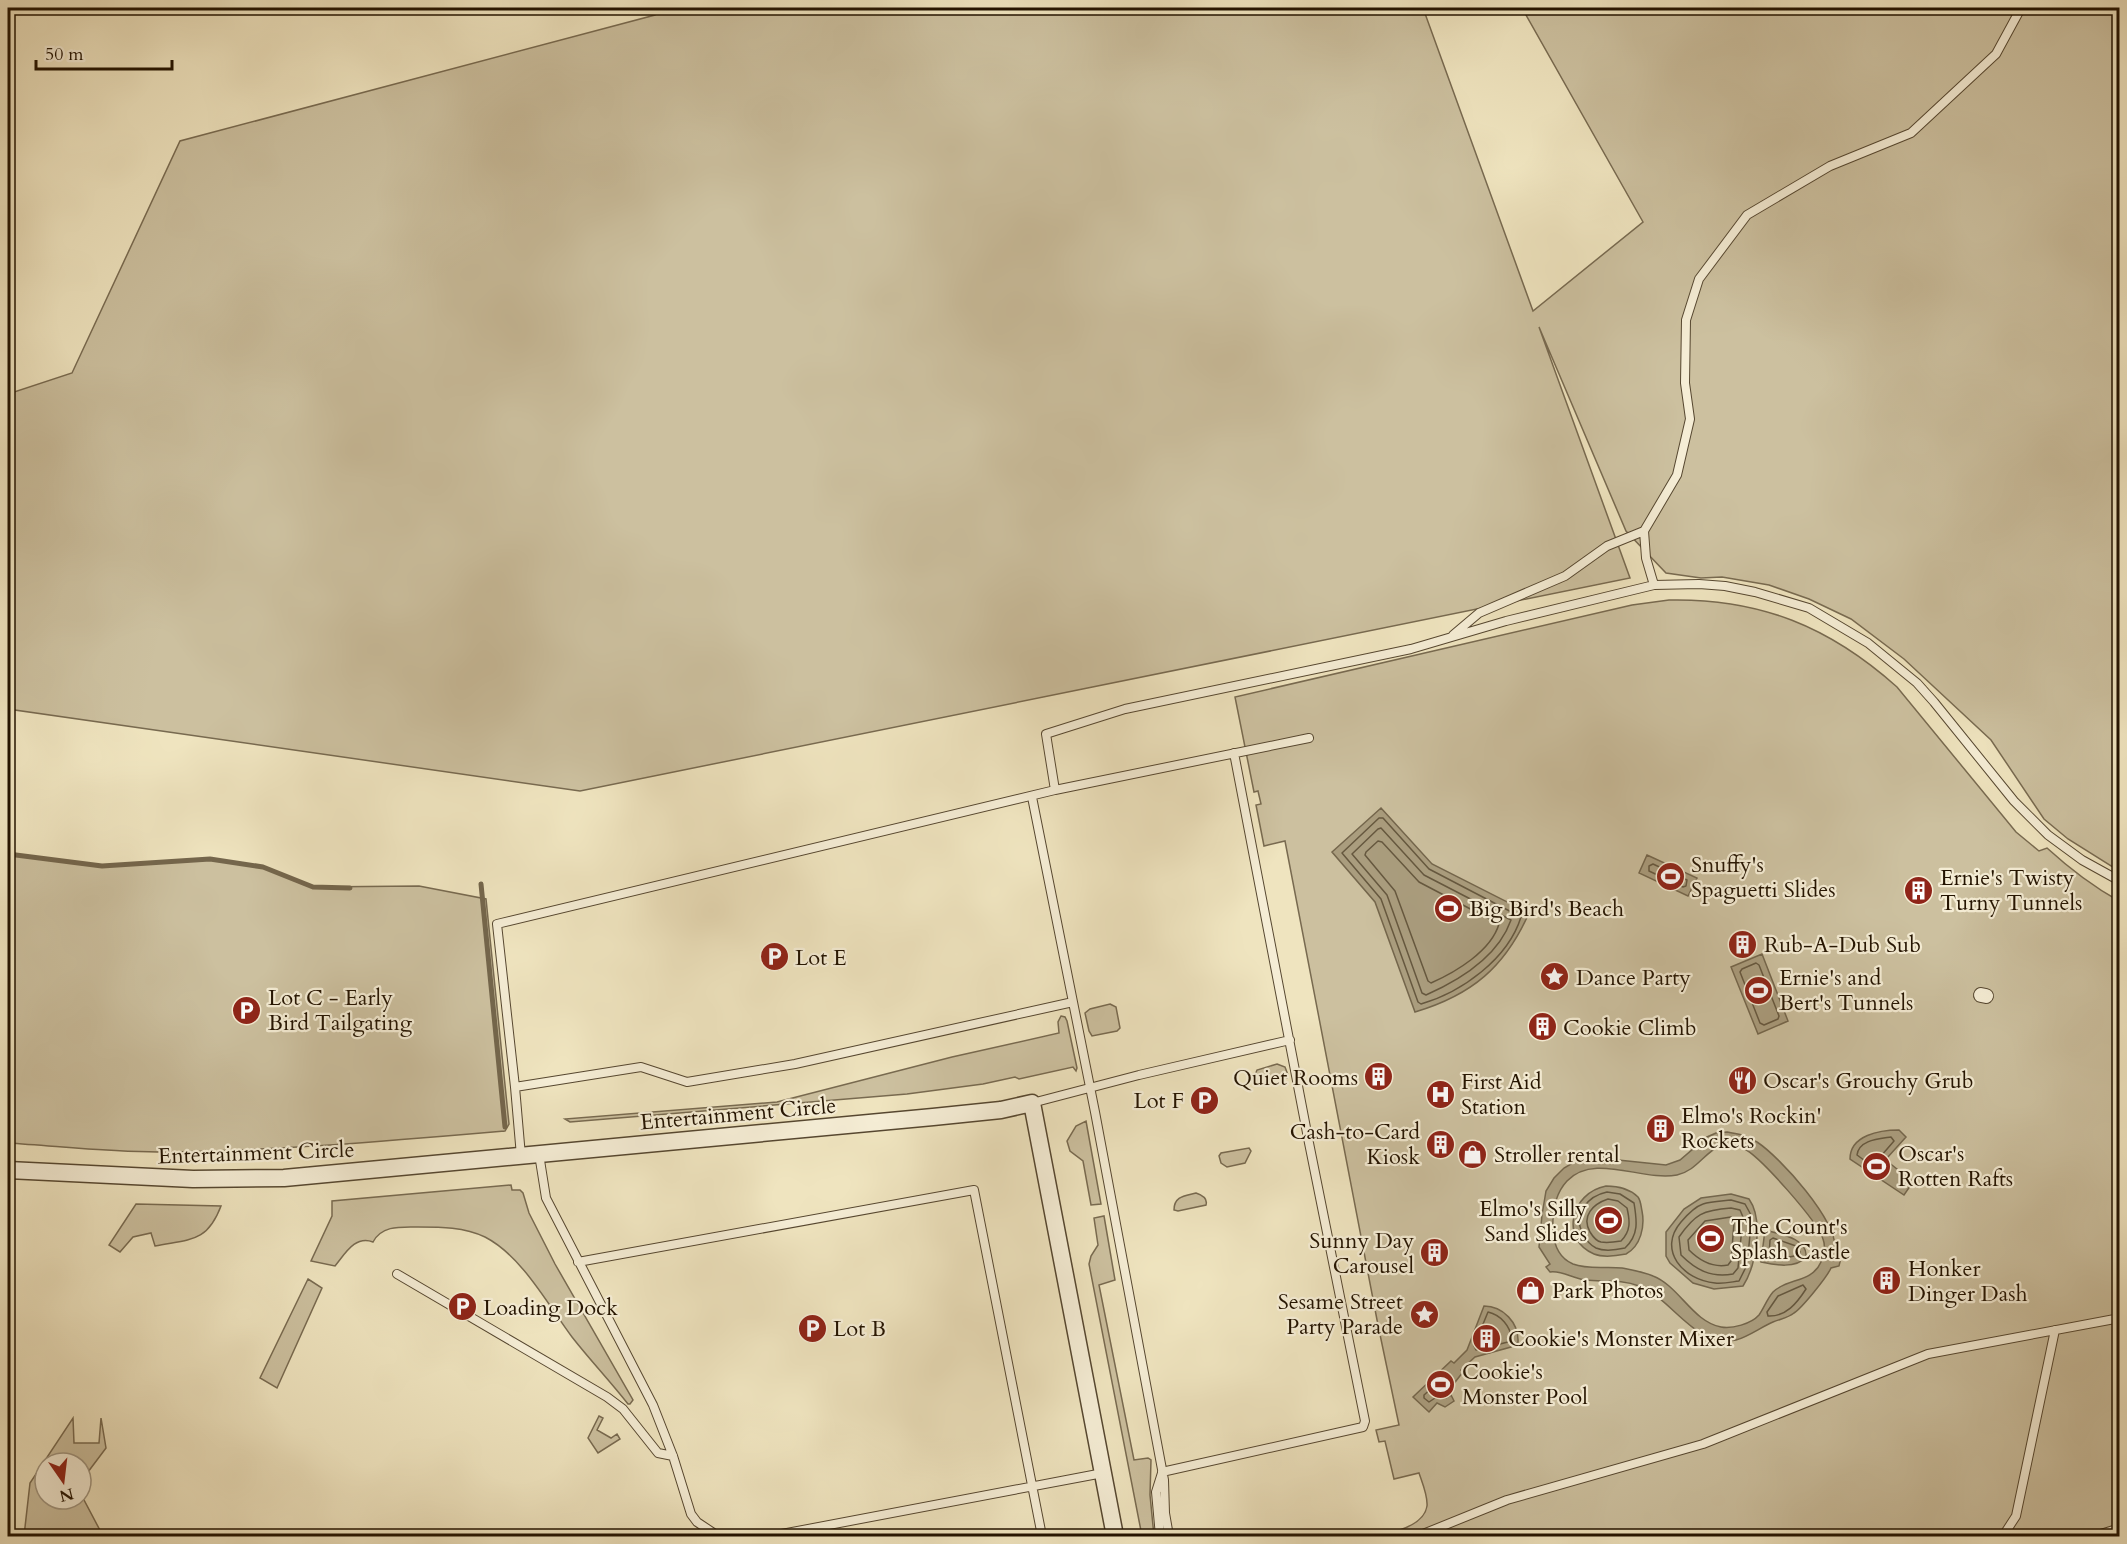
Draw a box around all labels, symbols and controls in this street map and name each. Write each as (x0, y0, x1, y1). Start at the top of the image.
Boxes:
scale bar (36, 33, 172, 71)
text: 50 m (45, 42, 84, 67)
place label: Snuffy's Spaguetti Slides (1691, 850, 1836, 905)
sports icon: Snuffy's Spaguetti Slides (1654, 861, 1686, 893)
place label: Ernie's Twisty Turny Tunnels (1940, 863, 2082, 918)
building icon: Ernie's Twisty Turny Tunnels (1903, 874, 1935, 906)
sports icon: Big Bird's Beach (1432, 892, 1464, 924)
place label: Big Bird's Beach (1469, 894, 1624, 924)
building icon: Rub-A-Dub Sub (1727, 928, 1759, 960)
place label: Rub-A-Dub Sub (1764, 930, 1921, 960)
parking icon: Lot E (758, 941, 790, 973)
place label: Lot E (795, 943, 847, 973)
place icon: Dance Party (1539, 961, 1571, 993)
place label: Dance Party (1576, 963, 1691, 993)
place label: Ernie's and Bert's Tunnels (1779, 963, 1913, 1018)
sports icon: Ernie's and Bert's Tunnels (1742, 974, 1774, 1006)
place label: Lot C - Early Bird Tailgating (268, 983, 413, 1038)
parking icon: Lot C - Early Bird Tailgating (231, 994, 263, 1026)
building icon: Cookie Climb (1526, 1011, 1558, 1043)
place label: Cookie Climb (1563, 1013, 1696, 1043)
building icon: Quiet Rooms (1363, 1061, 1395, 1093)
place label: Quiet Rooms (1233, 1063, 1358, 1093)
restaurant icon: Oscar's Grouchy Grub (1726, 1064, 1758, 1096)
place label: Oscar's Grouchy Grub (1763, 1066, 1974, 1096)
place label: First Aid Station (1461, 1067, 1542, 1122)
hospital icon: First Aid Station (1424, 1078, 1456, 1110)
parking icon: Lot F (1189, 1084, 1221, 1116)
place label: Lot F (1133, 1086, 1184, 1116)
street label: Entertainment Circle (639, 1090, 837, 1138)
place label: Elmo's Rockin' Rockets (1681, 1101, 1822, 1156)
building icon: Elmo's Rockin' Rockets (1644, 1112, 1676, 1144)
place label: Cash-to-Card Kiosk (1290, 1117, 1420, 1172)
building icon: Cash-to-Card Kiosk (1425, 1128, 1457, 1160)
street label: Entertainment Circle (157, 1135, 355, 1171)
shop icon: Stroller rental (1457, 1138, 1489, 1170)
place label: Oscar's Rotten Rafts (1898, 1139, 2013, 1194)
place label: Stroller rental (1494, 1140, 1620, 1170)
sports icon: Oscar's Rotten Rafts (1861, 1150, 1893, 1182)
place label: Elmo's Silly Sand Slides (1479, 1194, 1587, 1249)
sports icon: Elmo's Silly Sand Slides (1592, 1205, 1624, 1237)
place label: The Count's Splash Castle (1731, 1212, 1850, 1267)
sports icon: The Count's Splash Castle (1694, 1223, 1726, 1255)
place label: Sunny Day Carousel (1309, 1226, 1414, 1281)
building icon: Sunny Day Carousel (1419, 1237, 1451, 1269)
place label: Honker Dinger Dash (1908, 1254, 2028, 1309)
building icon: Honker Dinger Dash (1871, 1265, 1903, 1297)
shop icon: Park Photos (1515, 1274, 1547, 1306)
place label: Park Photos (1552, 1276, 1663, 1306)
place label: Sesame Street Party Parade (1278, 1287, 1403, 1342)
parking icon: Loading Dock (446, 1291, 478, 1323)
place label: Loading Dock (483, 1293, 618, 1323)
place icon: Sesame Street Party Parade (1408, 1298, 1440, 1330)
parking icon: Lot B (796, 1312, 828, 1344)
place label: Lot B (833, 1314, 886, 1344)
building icon: Cookie's Monster Mixer (1471, 1322, 1503, 1354)
place label: Cookie's Monster Mixer (1508, 1324, 1735, 1354)
place label: Cookie's Monster Pool (1462, 1357, 1588, 1412)
sports icon: Cookie's Monster Pool (1425, 1368, 1457, 1400)
north arrow (33, 1451, 93, 1511)
text: N (57, 1482, 76, 1507)

